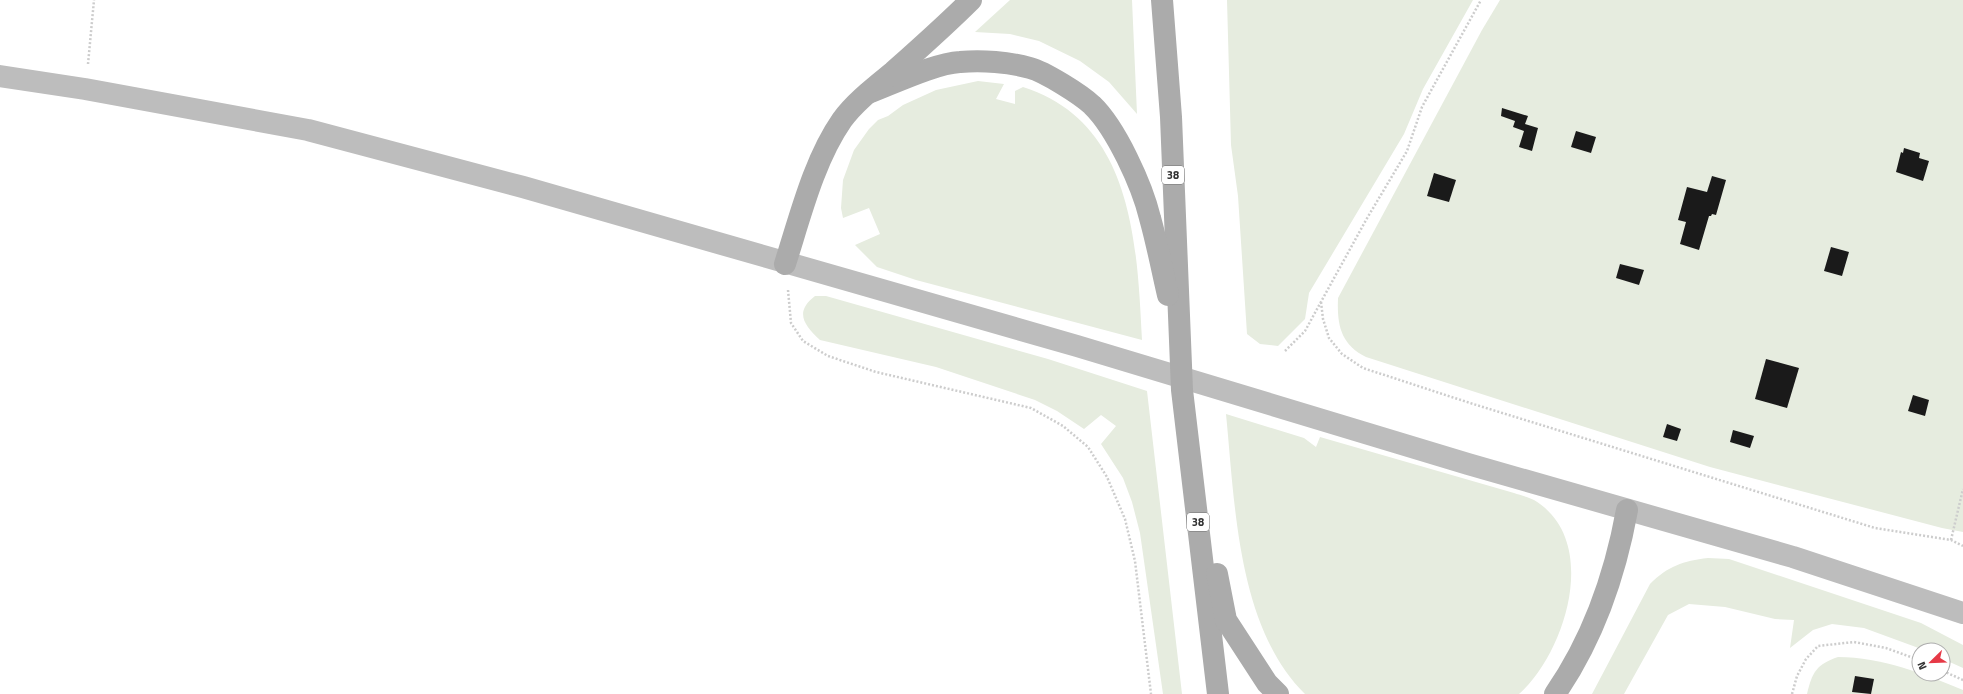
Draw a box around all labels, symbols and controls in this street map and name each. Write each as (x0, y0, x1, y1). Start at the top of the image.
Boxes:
road number: 38 (1162, 166, 1184, 184)
road number: 38 (1187, 513, 1209, 531)
north arrow (1911, 642, 1951, 682)
text: N (1913, 659, 1931, 673)

